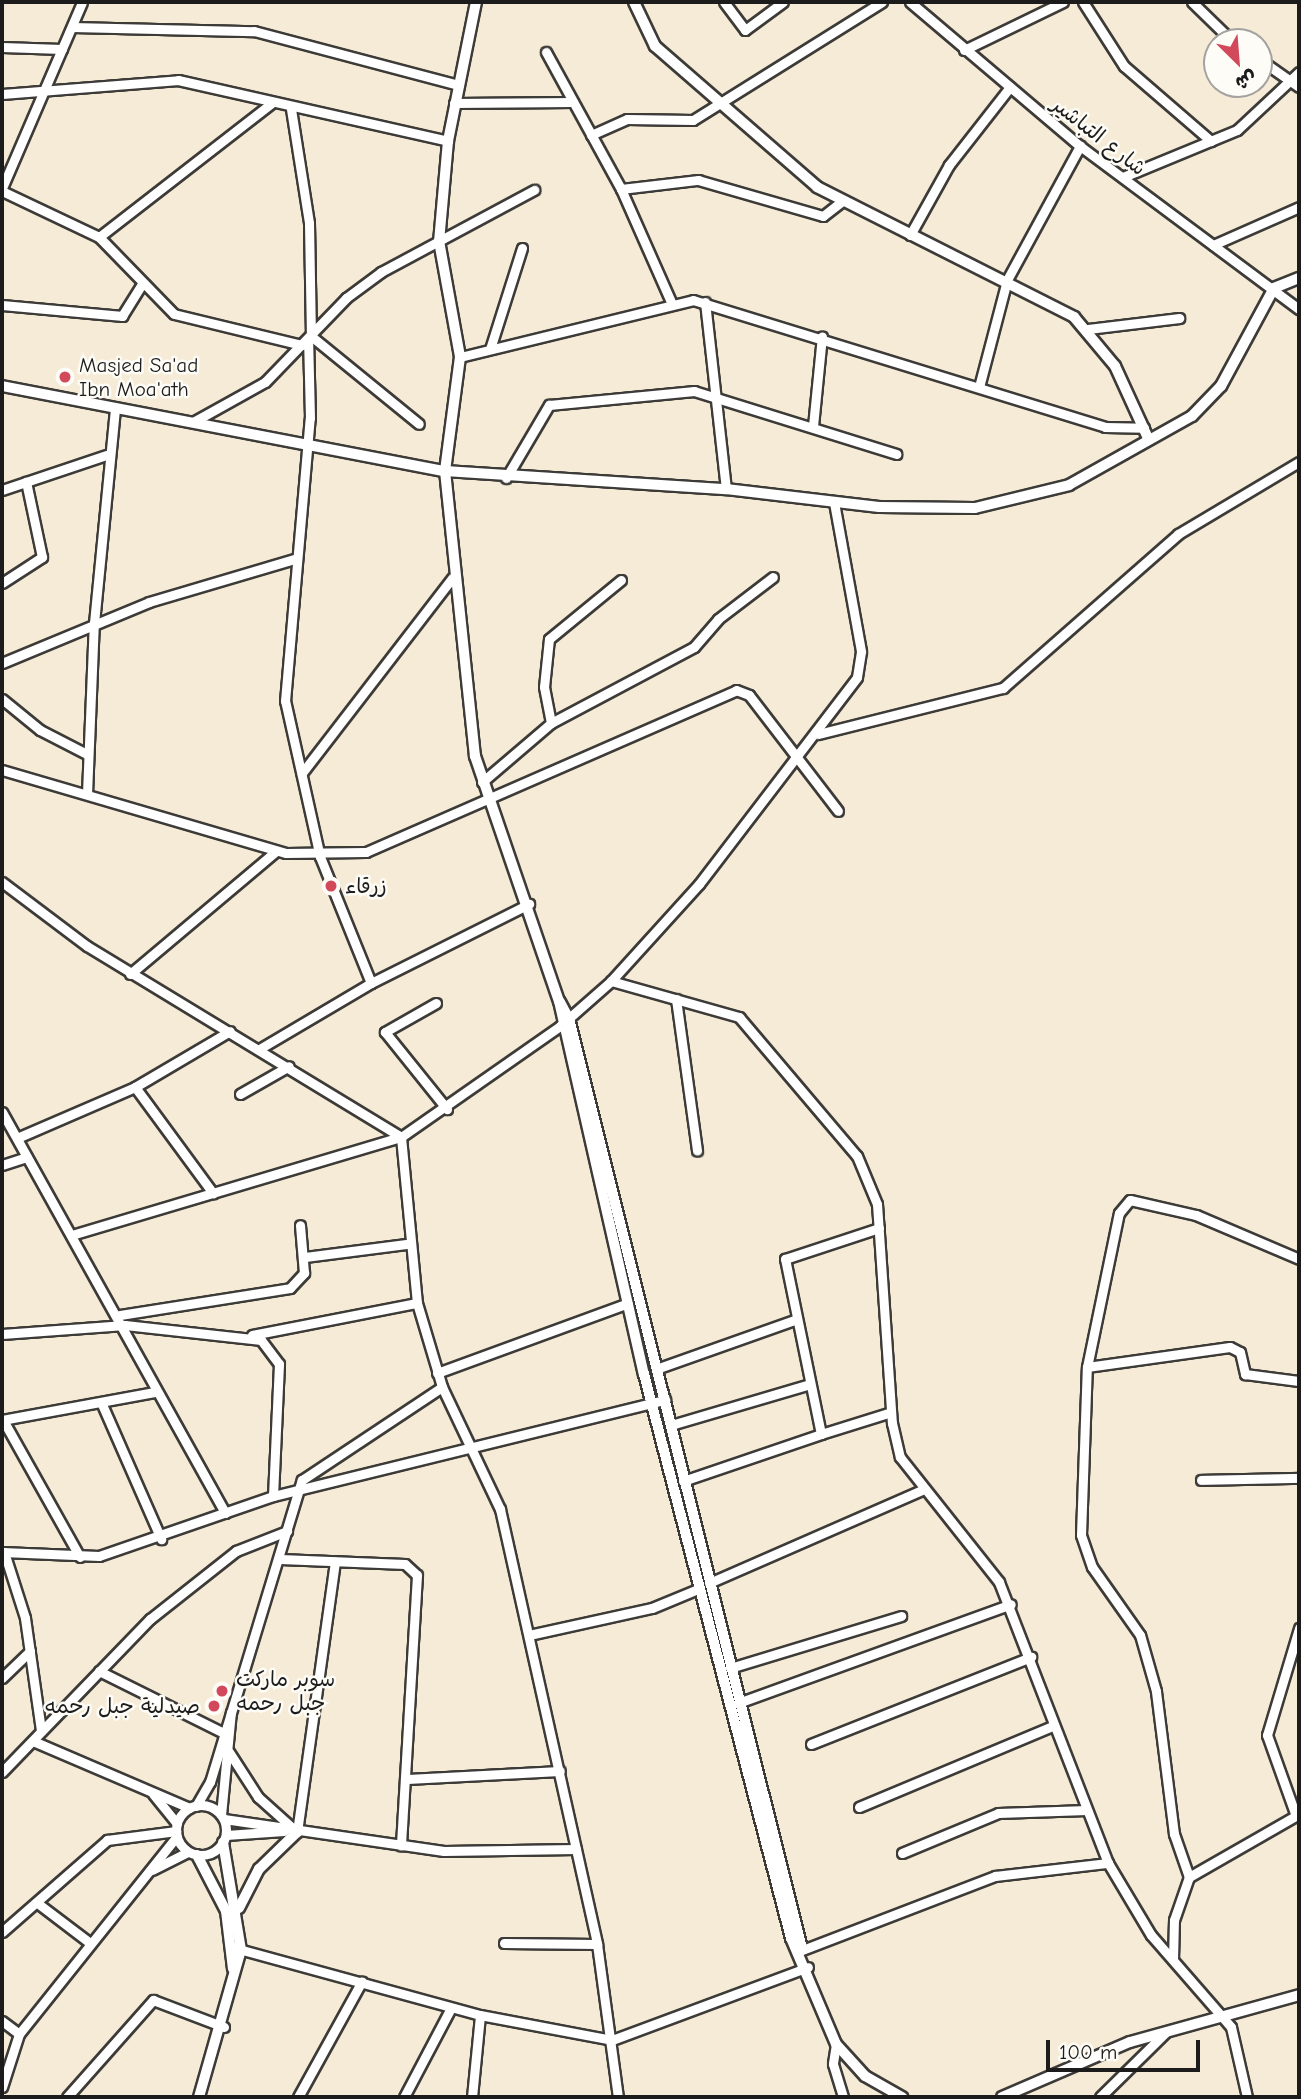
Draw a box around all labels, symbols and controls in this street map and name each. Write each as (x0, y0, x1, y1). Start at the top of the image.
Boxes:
north arrow (1203, 28, 1273, 98)
text: ش (1232, 66, 1260, 95)
street label: شارع التباشير (1047, 91, 1151, 181)
place label: Masjed Sa'ad Ibn Moa'ath (79, 352, 198, 402)
marker: Masjed Sa'ad Ibn Moa'ath (57, 369, 73, 385)
place label: زرقاء (345, 873, 387, 899)
marker: زرقاء (323, 878, 339, 894)
place label: سوبر ماركت جبل رحمه (236, 1666, 335, 1716)
marker: سوبر ماركت جبل رحمه (214, 1683, 230, 1699)
place label: صيدلية جبل رحمه (45, 1693, 200, 1719)
marker: صيدلية جبل رحمه (206, 1698, 222, 1714)
scale bar (1049, 2025, 1203, 2070)
text: 100 m (1059, 2040, 1117, 2064)

